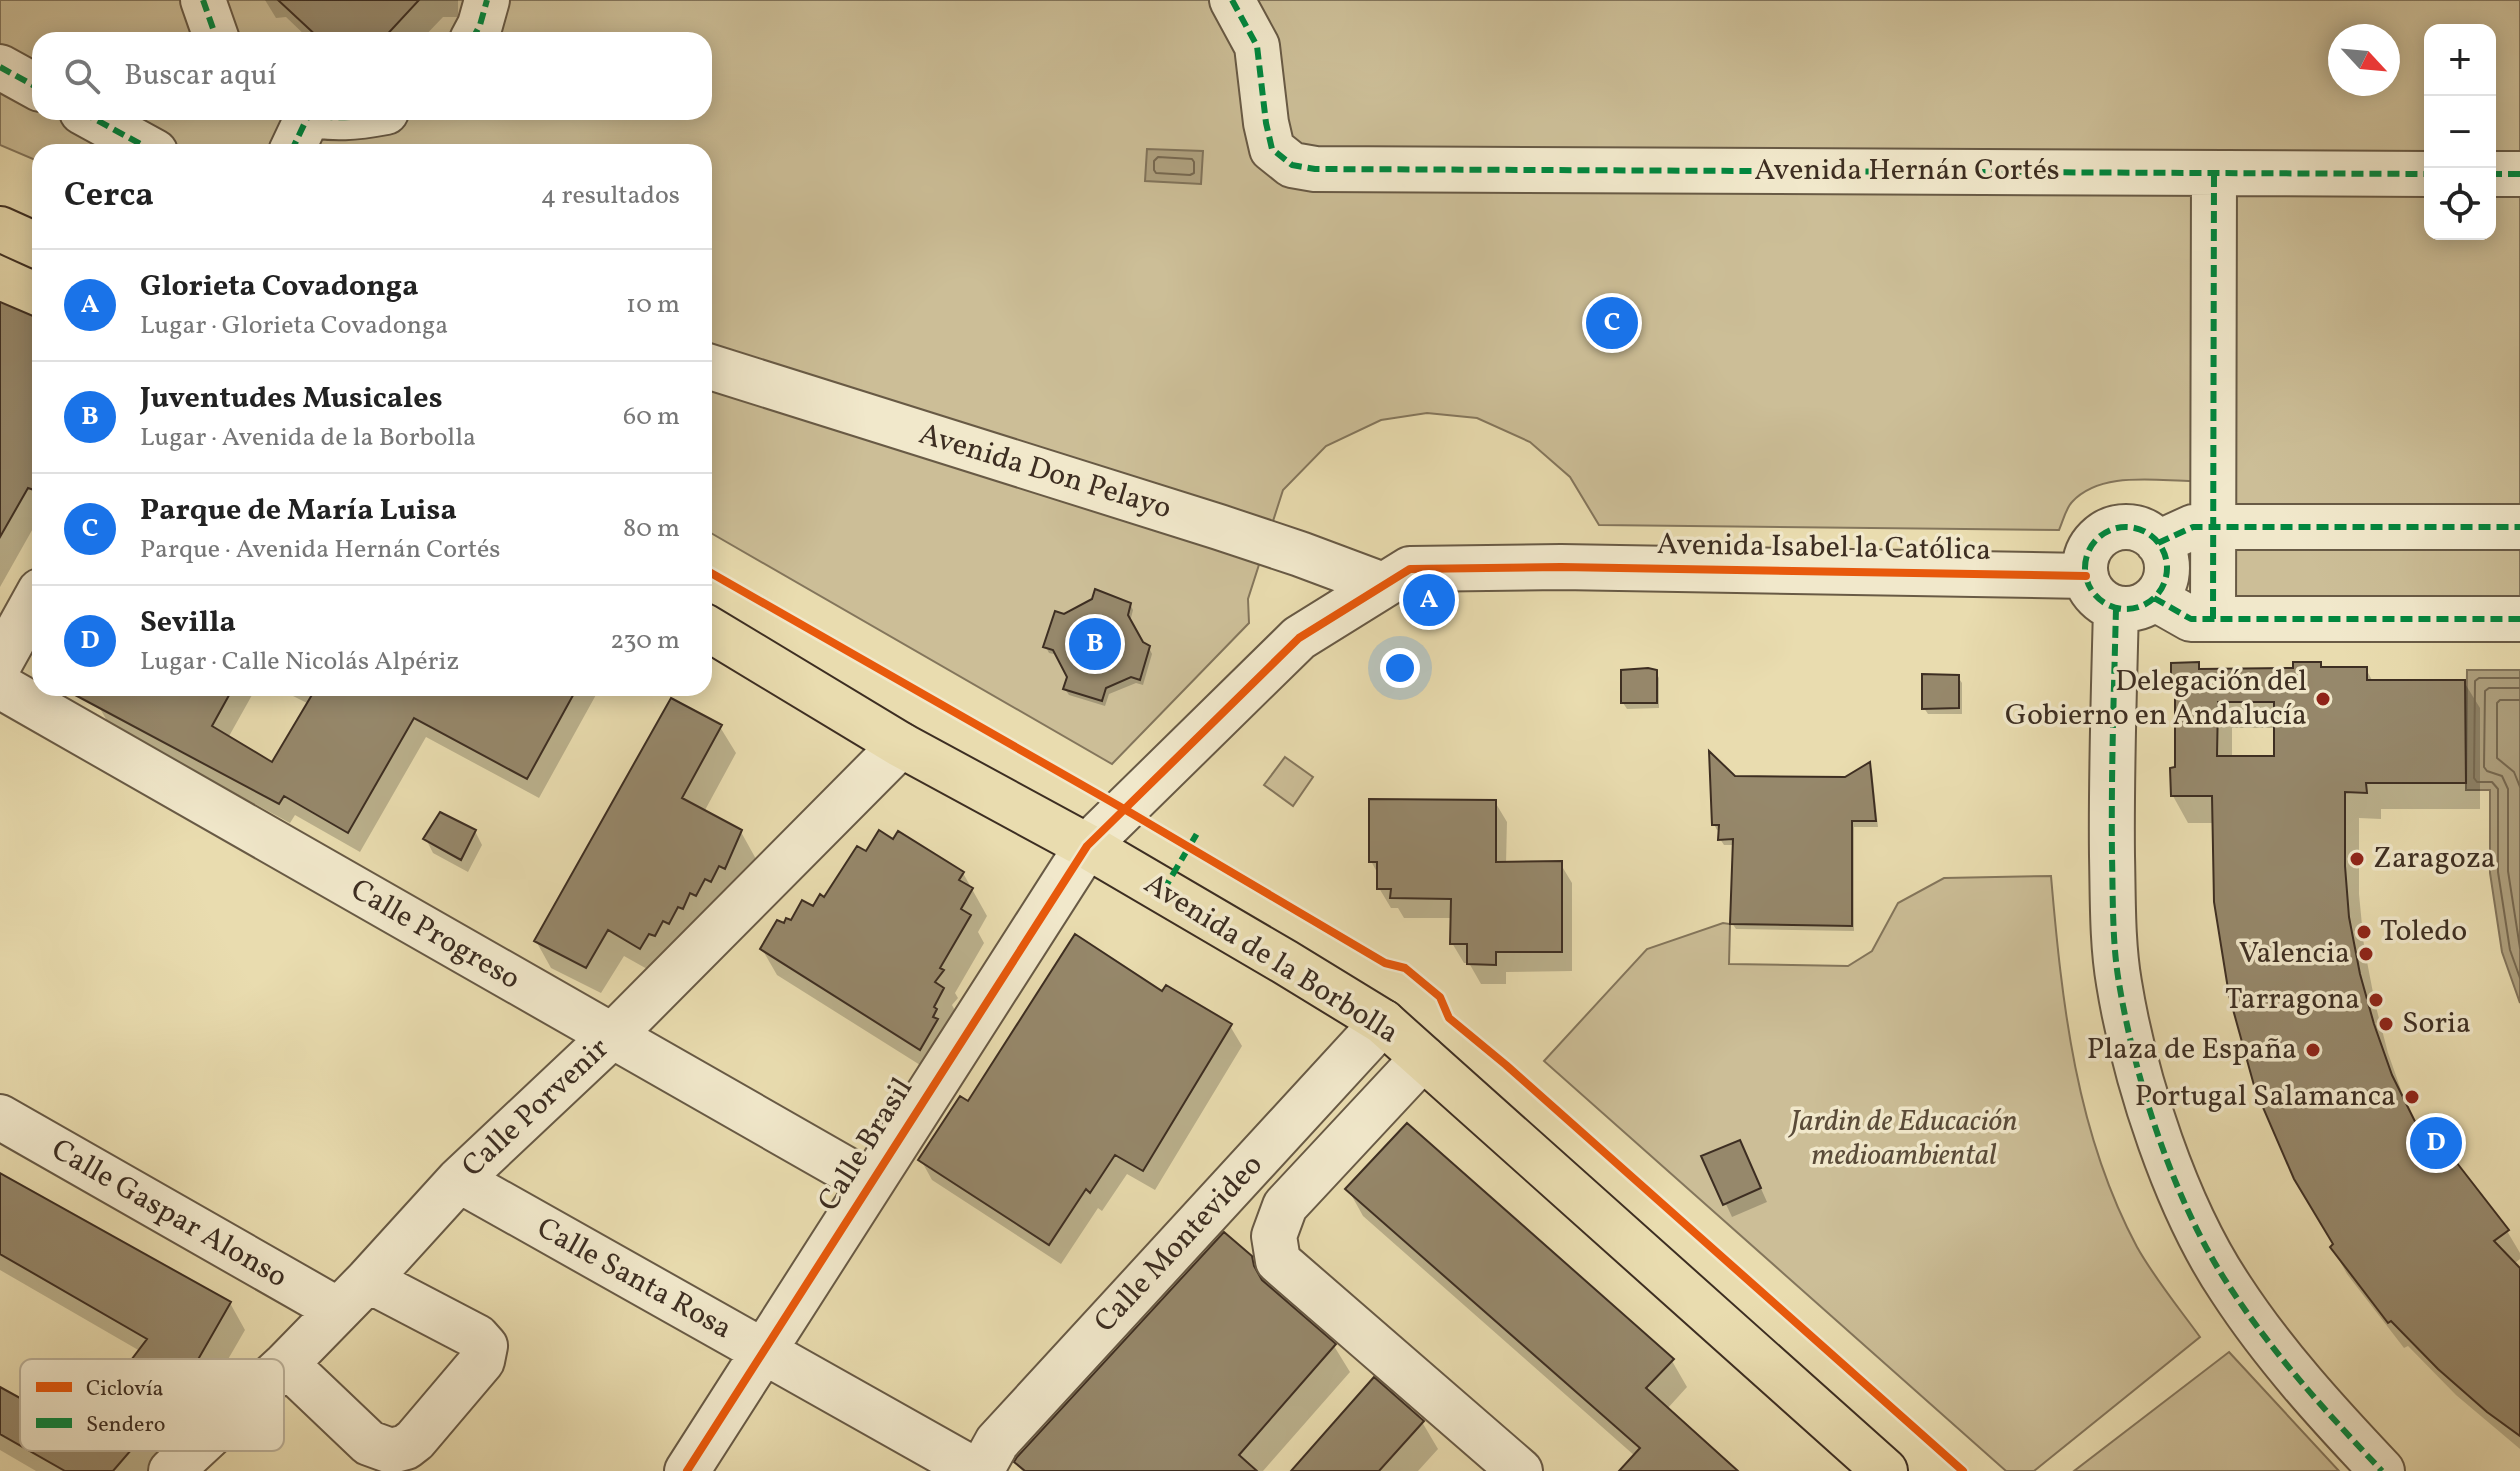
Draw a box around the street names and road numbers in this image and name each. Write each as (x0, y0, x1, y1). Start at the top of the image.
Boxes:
street label: Avenida Hernán Cortés (1754, 150, 2060, 192)
street label: Avenida Don Pelayo (914, 414, 1176, 530)
street label: Avenida Isabel la Católica (1657, 524, 1991, 572)
street label: Avenida de la Borbolla (1136, 864, 1406, 1054)
street label: Calle Progreso (342, 869, 528, 1001)
street label: Calle Porvenir (453, 1029, 619, 1187)
street label: Calle Brasil (809, 1070, 923, 1220)
street label: Calle Gaspar Alonso (43, 1129, 295, 1299)
street label: Calle Montevideo (1085, 1146, 1273, 1342)
street label: Calle Santa Rosa (529, 1208, 739, 1350)

